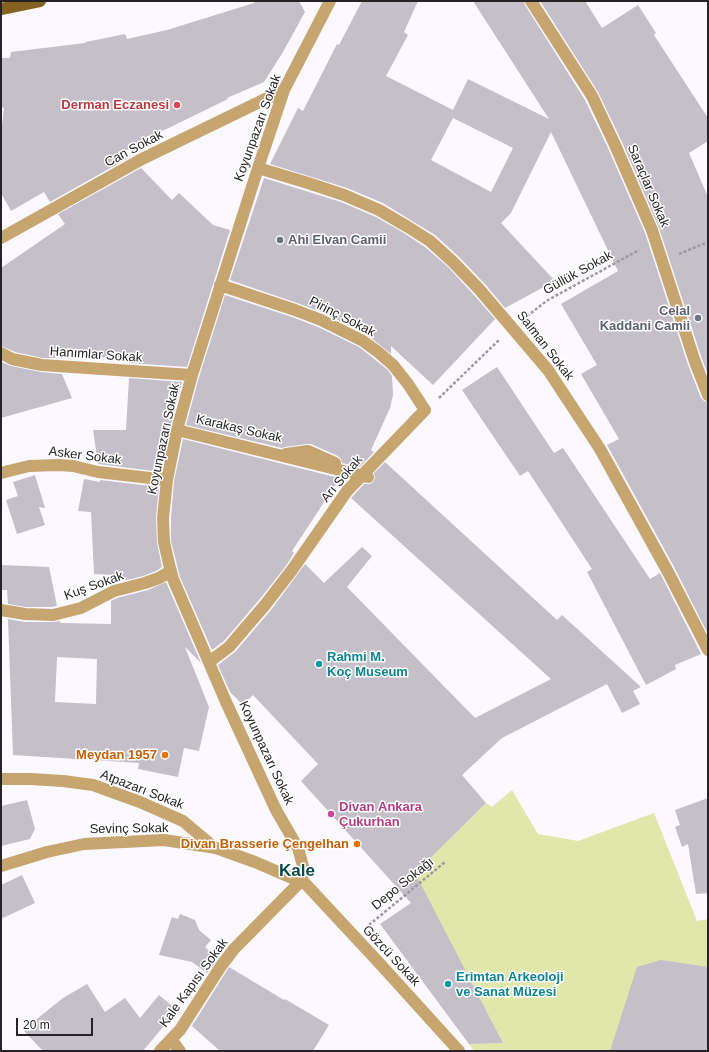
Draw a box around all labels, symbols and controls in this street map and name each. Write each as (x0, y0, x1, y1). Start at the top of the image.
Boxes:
street label: Koyunpazarı Sokak (231, 72, 285, 184)
place label: Derman Eczanesi (61, 97, 169, 113)
marker: Derman Eczanesi (172, 100, 182, 110)
street label: Can Sokak (102, 127, 166, 171)
street label: Saraçlar Sokak (624, 142, 672, 230)
place label: Ahi Elvan Camii (288, 232, 386, 248)
marker: Ahi Elvan Camii (275, 235, 285, 245)
street label: Güllük Sokak (541, 248, 615, 298)
street label: Pirinç Sokak (306, 294, 378, 340)
place label: Celal Kaddani Camii (600, 303, 690, 334)
street label: Salman Sokak (513, 308, 577, 384)
marker: Celal Kaddani Camii (693, 313, 703, 323)
street label: Hanımlar Sokak (49, 344, 143, 366)
street label: Koyunpazarı Sokak (145, 382, 183, 496)
street label: Karakaş Sokak (195, 412, 283, 446)
street label: Asker Sokak (48, 444, 122, 468)
street label: Arı Sokak (318, 452, 366, 506)
street label: Kuş Sokak (62, 568, 126, 604)
place label: Rahmi M. Koç Museum (327, 649, 408, 680)
marker: Rahmi M. Koç Museum (314, 659, 324, 669)
street label: Koyunpazarı Sokak (235, 699, 297, 807)
place label: Meydan 1957 (76, 747, 157, 763)
marker: Meydan 1957 (160, 750, 170, 760)
street label: Atpazarı Sokak (98, 767, 186, 813)
place label: Divan Ankara Çukurhan (339, 799, 422, 830)
marker: Divan Ankara Çukurhan (326, 809, 336, 819)
street label: Sevinç Sokak (89, 821, 169, 837)
place label: Divan Brasserie Çengelhan (181, 836, 349, 852)
marker: Divan Brasserie Çengelhan (352, 839, 362, 849)
street label: Depo Sokağı (369, 854, 437, 914)
district label: Kale (279, 861, 315, 881)
street label: Gözcü Sokak (359, 922, 423, 990)
street label: Kale Kapısı Sokak (156, 935, 232, 1031)
place label: Erimtan Arkeoloji ve Sanat Müzesi (456, 969, 564, 1000)
marker: Erimtan Arkeoloji ve Sanat Müzesi (443, 979, 453, 989)
scale bar (18, 1010, 95, 1036)
text: 20 m (23, 1018, 50, 1032)

